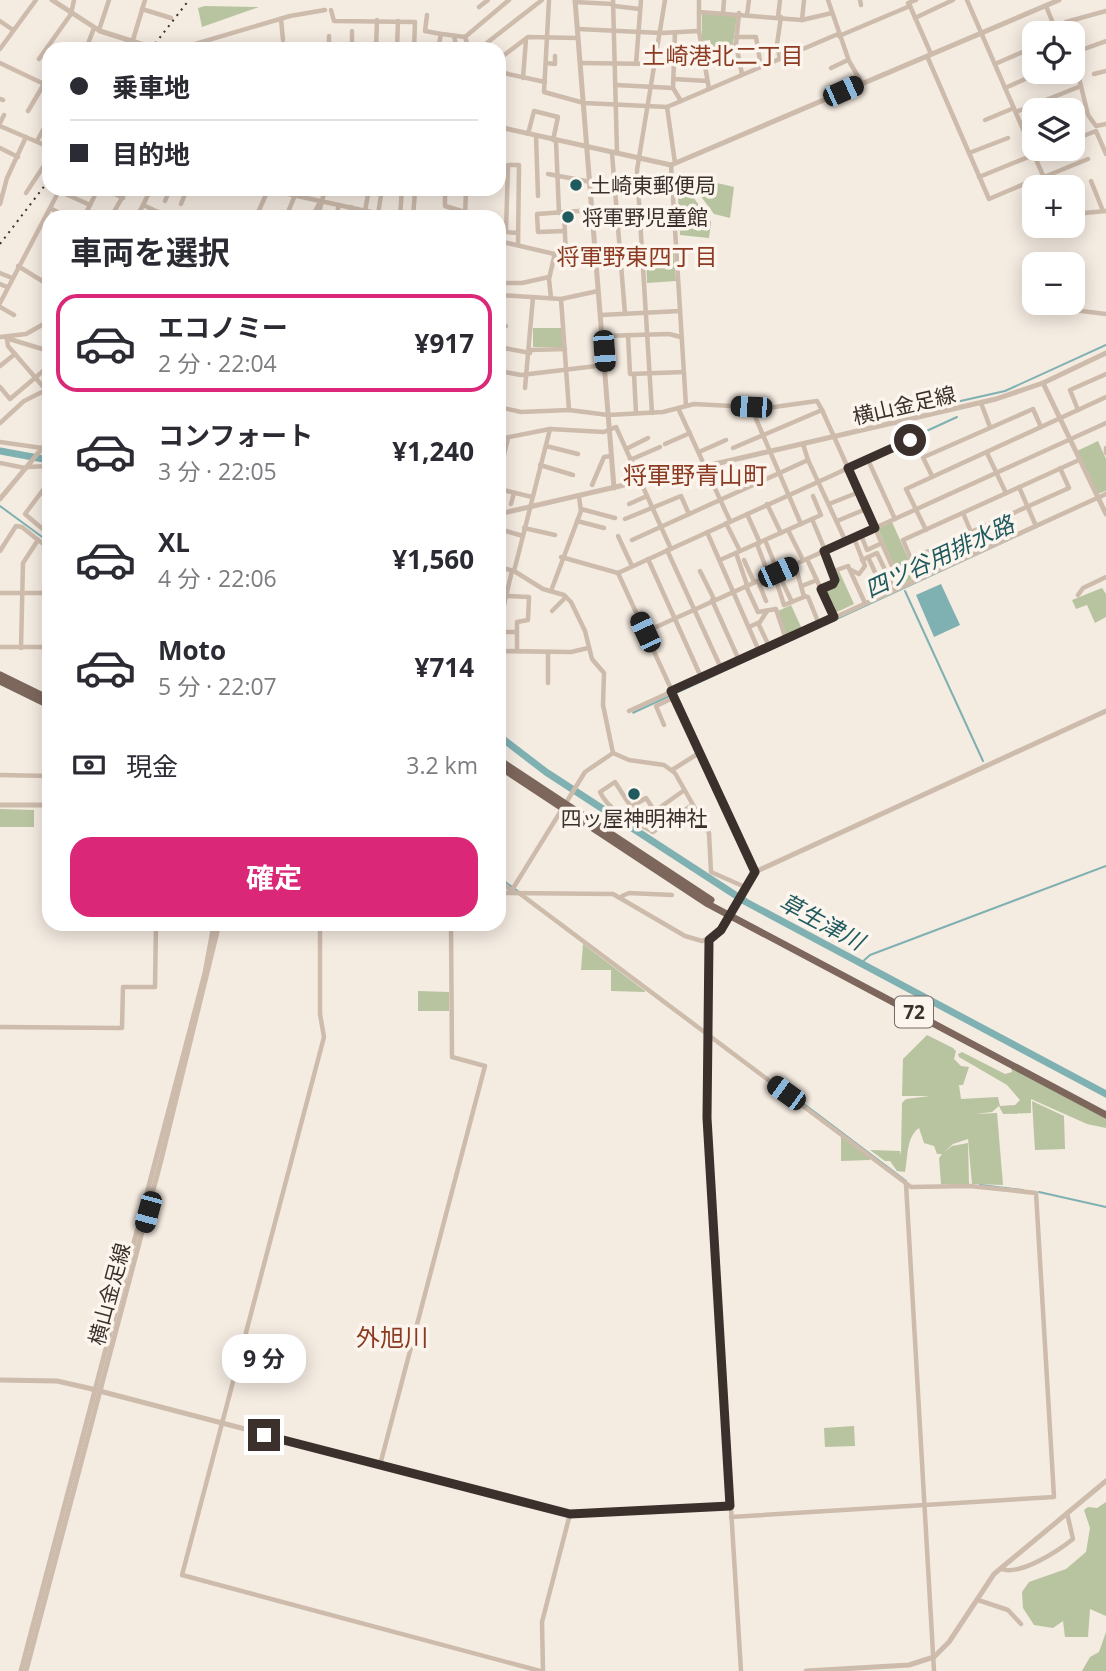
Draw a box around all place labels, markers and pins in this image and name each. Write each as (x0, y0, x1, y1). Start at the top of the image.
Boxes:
place label: 土崎東郵便局 (590, 171, 716, 199)
marker: 土崎東郵便局 (568, 177, 584, 193)
place label: 将軍野児童館 (582, 203, 708, 231)
marker: 将軍野児童館 (560, 209, 576, 225)
marker: 四ッ屋神明神社 (626, 786, 642, 802)
place label: 四ッ屋神明神社 (561, 804, 708, 832)

